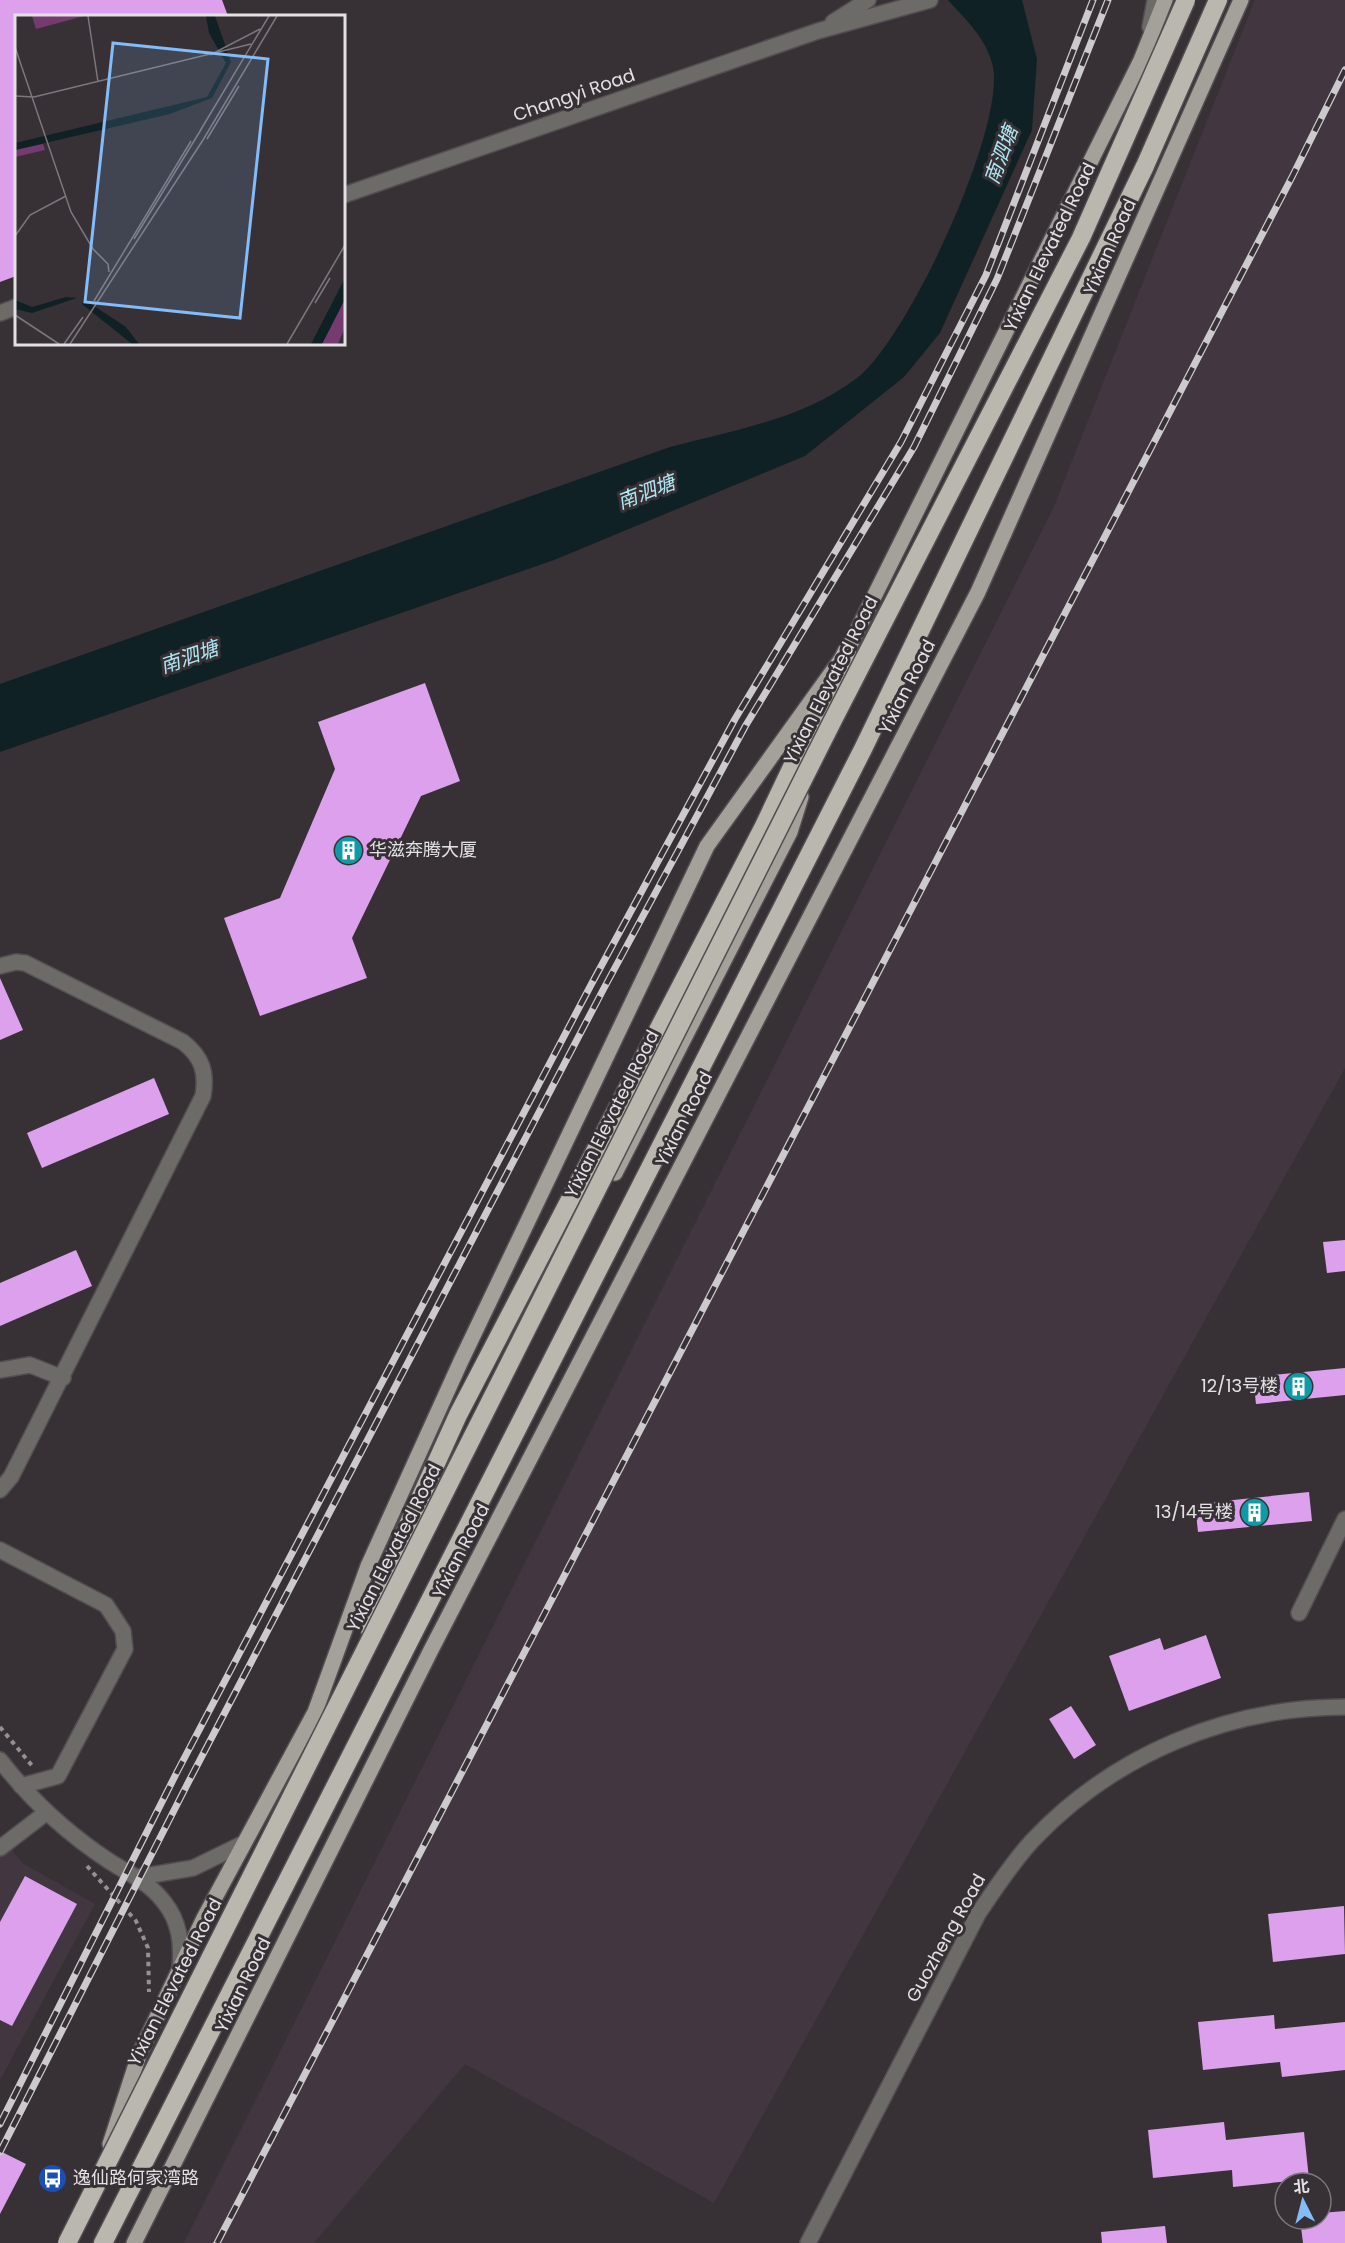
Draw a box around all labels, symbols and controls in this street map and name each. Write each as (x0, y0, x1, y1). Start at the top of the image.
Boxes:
inset map (15, 15, 345, 345)
street label: Changyi Road (510, 62, 638, 127)
water label: 南泗塘 (978, 119, 1025, 188)
street label: Yixian Elevated Road (998, 158, 1101, 335)
street label: Yixian Road (1077, 195, 1142, 299)
water label: 南泗塘 (613, 467, 682, 516)
street label: Yixian Elevated Road (777, 592, 884, 768)
water label: 南泗塘 (156, 633, 225, 680)
street label: Yixian Road (872, 635, 941, 738)
building icon: 华滋奔腾大厦 (332, 834, 364, 866)
place label: 华滋奔腾大厦 (369, 837, 477, 862)
street label: Yixian Elevated Road (558, 1026, 665, 1202)
street label: Yixian Road (649, 1067, 718, 1170)
building icon: 12/13号楼 (1283, 1370, 1315, 1402)
place label: 12/13号楼 (1201, 1373, 1278, 1398)
street label: Yixian Elevated Road (340, 1460, 447, 1636)
building icon: 13/14号楼 (1238, 1496, 1270, 1528)
street label: Yixian Road (426, 1499, 495, 1602)
place label: 13/14号楼 (1155, 1499, 1233, 1524)
street label: Guozheng Road (900, 1869, 991, 2006)
street label: Yixian Elevated Road (121, 1894, 228, 2070)
street label: Yixian Road (209, 1933, 276, 2037)
bus stop icon: 逸仙路何家湾路 (36, 2162, 68, 2194)
place label: 逸仙路何家湾路 (73, 2165, 199, 2190)
north arrow (1273, 2171, 1333, 2231)
text: 北 (1292, 2174, 1311, 2199)

